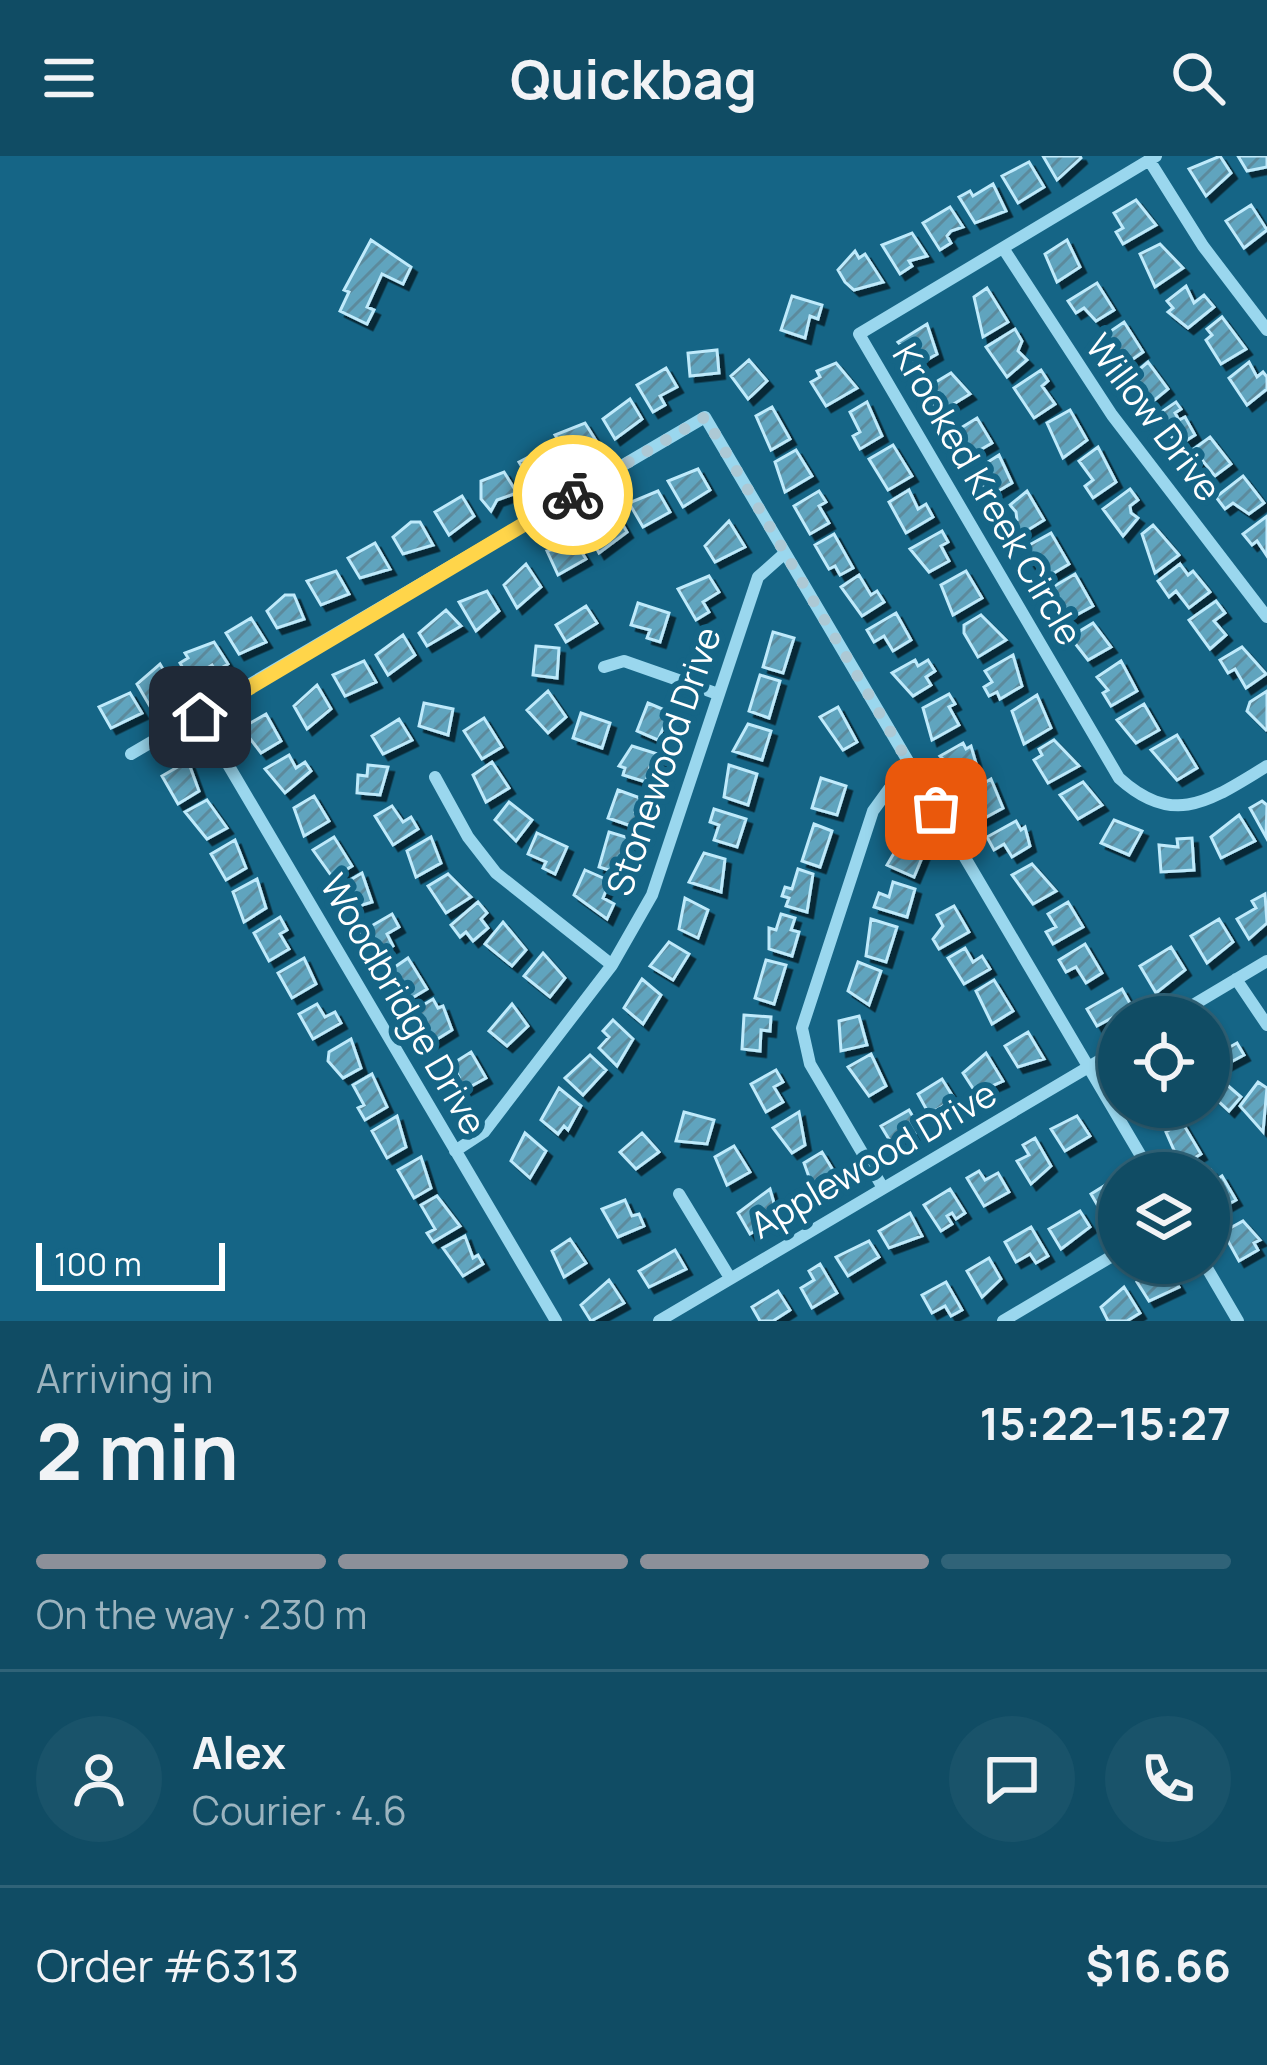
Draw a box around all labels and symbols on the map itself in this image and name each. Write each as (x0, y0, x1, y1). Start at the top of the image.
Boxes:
street label: Willow Drive (1075, 323, 1233, 511)
street label: Krooked Kreek Circle (882, 334, 1094, 654)
courier (513, 435, 633, 555)
street label: Stonewood Drive (594, 620, 732, 902)
pin (149, 666, 251, 768)
pin (885, 758, 987, 860)
street label: Woodbridge Drive (309, 865, 499, 1143)
street label: Applewood Drive (741, 1069, 1005, 1249)
scale bar (36, 1237, 225, 1290)

